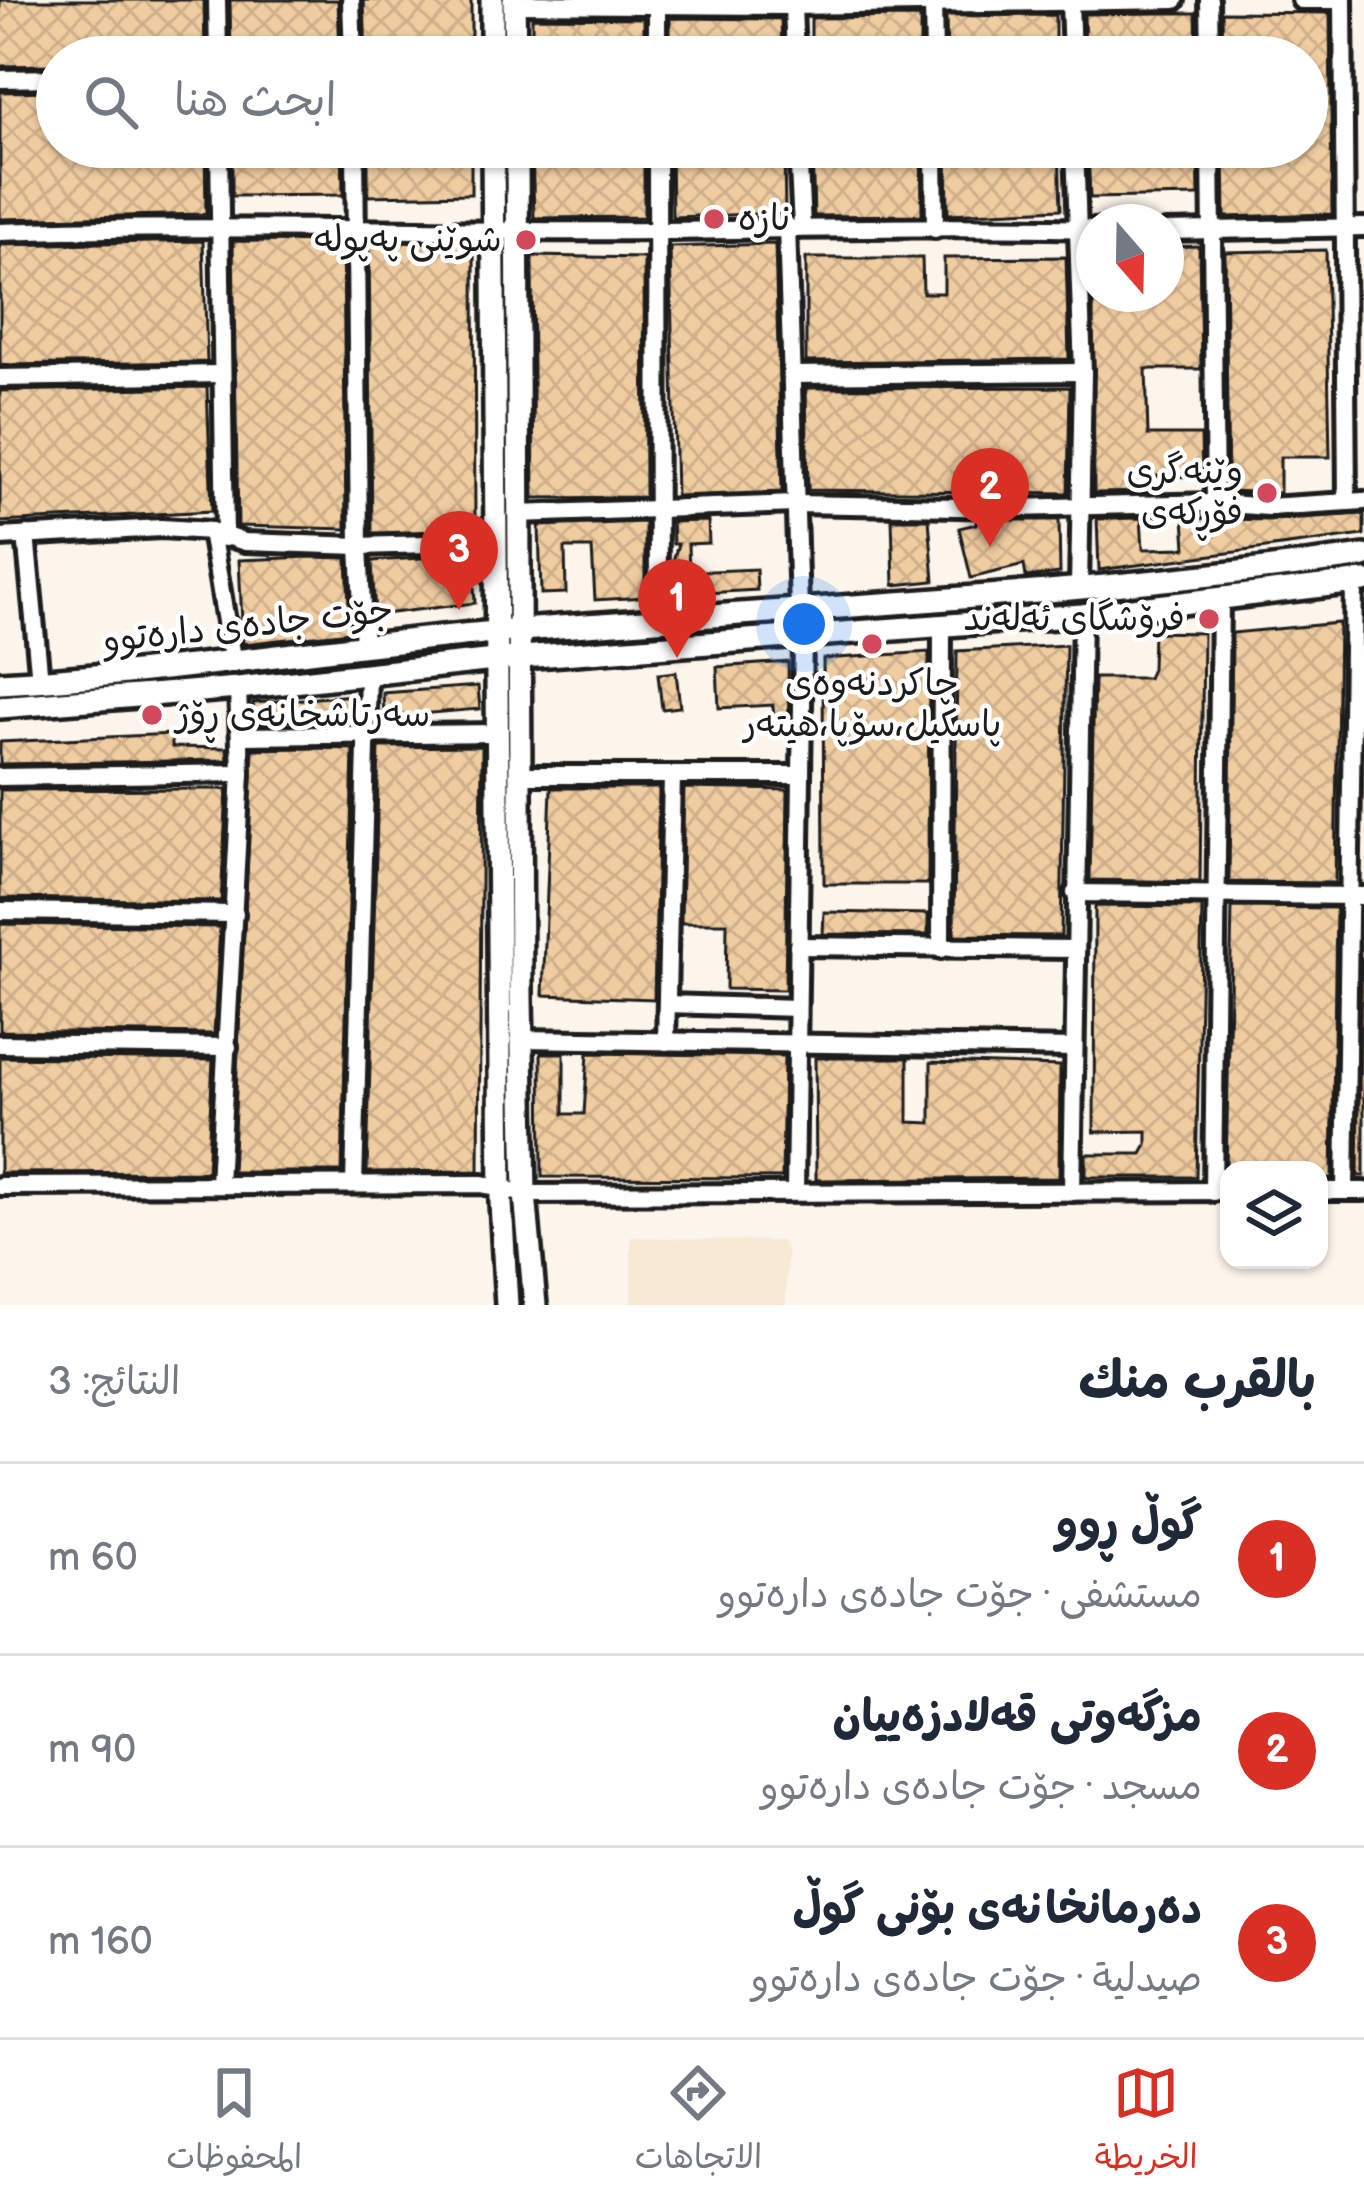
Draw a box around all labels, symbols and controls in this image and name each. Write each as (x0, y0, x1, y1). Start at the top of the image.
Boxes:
search box (36, 36, 1328, 168)
icon: search (78, 69, 144, 135)
text: ابحث هنا (174, 74, 337, 129)
place label: نازە (738, 198, 790, 241)
north arrow (1076, 204, 1184, 312)
marker: نازە (701, 206, 727, 232)
place label: شوێنی پەپولە (314, 219, 502, 262)
marker: شوێنی پەپولە (513, 227, 539, 253)
pin: 2 (951, 448, 1029, 547)
place label: وێنەگری فۆڕکەی (1127, 450, 1243, 541)
marker: وێنەگری فۆڕکەی (1254, 480, 1280, 506)
pin: 3 (420, 511, 498, 610)
pin: 1 (638, 559, 716, 658)
street label: جۆت جادەی دارەتوو (99, 589, 395, 663)
your location (774, 594, 834, 654)
place label: فرۆشگای ئەلەند (963, 597, 1185, 641)
marker: فرۆشگای ئەلەند (1196, 606, 1222, 632)
marker: چاکردنەوەی پاسکیل،سۆپا،هیتەر (859, 631, 885, 657)
place label: چاکردنەوەی پاسکیل،سۆپا،هیتەر (741, 663, 1002, 747)
place label: سەرتاشخانەی ڕۆژ (173, 694, 430, 743)
marker: سەرتاشخانەی ڕۆژ (139, 702, 165, 728)
map controls (1220, 1161, 1328, 1269)
button: layers (1220, 1161, 1328, 1269)
text: بالقرب منك (1079, 1351, 1316, 1412)
text: النتائج: 3 (48, 1359, 180, 1406)
text: گوڵ ڕوو (1056, 1498, 1202, 1553)
text: 60 m (48, 1535, 138, 1582)
text: 1 (1269, 1535, 1285, 1582)
text: مستشفى · جۆت جادەی دارەتوو (718, 1572, 1202, 1619)
text: مزگەوتی قەلادزەییان (833, 1690, 1202, 1745)
text: 90 m (48, 1727, 136, 1774)
text: 2 (1265, 1727, 1289, 1774)
text: مسجد · جۆت جادەی دارەتوو (760, 1764, 1202, 1811)
text: دەرمانخانەی بۆنی گوڵ (793, 1882, 1202, 1937)
text: 160 m (48, 1919, 153, 1966)
text: 3 (1266, 1919, 1288, 1966)
text: صيدلية · جۆت جادەی دارەتوو (751, 1956, 1202, 2003)
tab: المحفوظات (166, 2060, 302, 2186)
tab: الاتجاهات (635, 2060, 762, 2186)
tab: الخريطة (1095, 2060, 1198, 2186)

